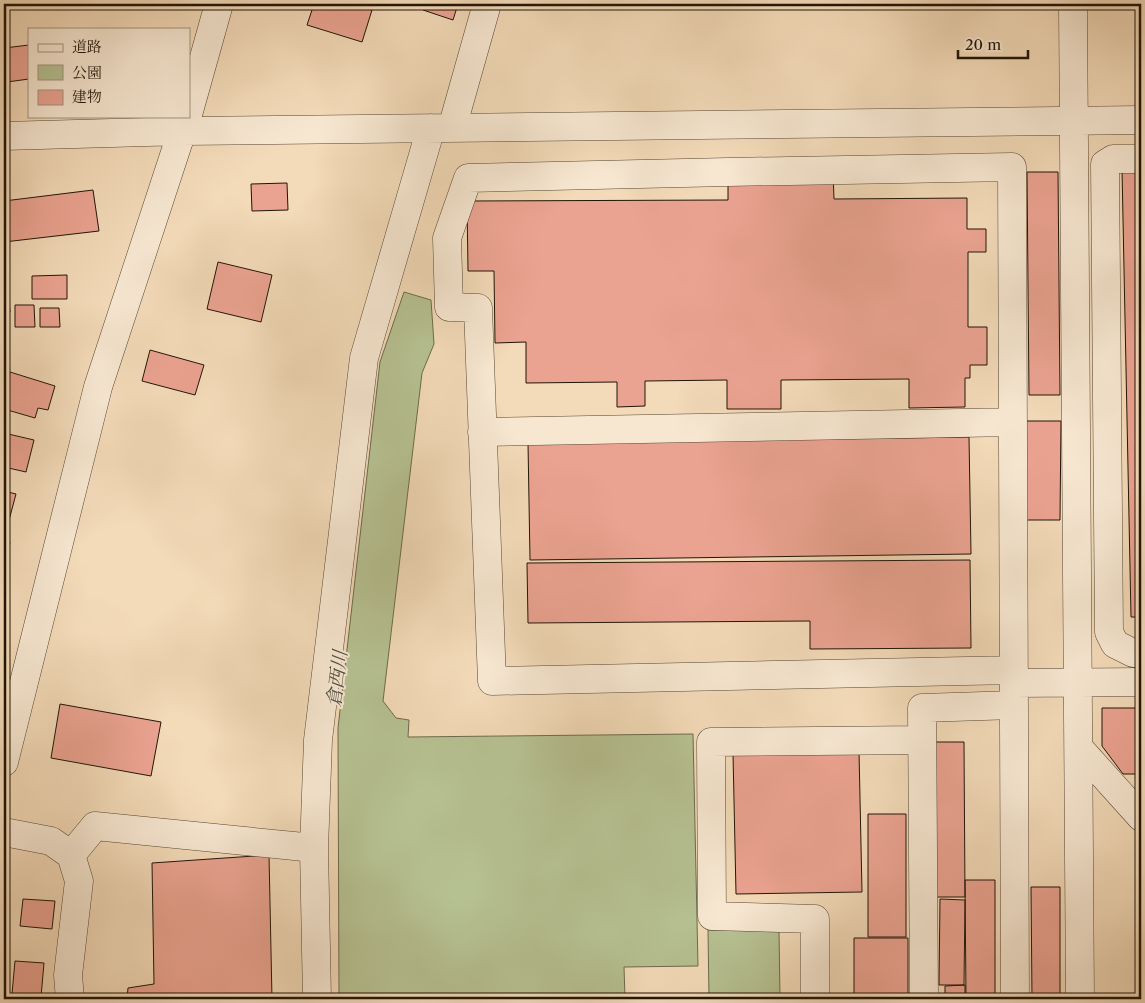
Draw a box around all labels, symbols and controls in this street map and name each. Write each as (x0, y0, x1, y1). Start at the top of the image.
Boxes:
legend (28, 28, 190, 118)
scale bar (958, 28, 1028, 60)
text: 20 m (965, 35, 1001, 54)
text: 道路 (72, 37, 102, 56)
text: 公園 (72, 63, 102, 82)
text: 建物 (72, 87, 102, 106)
water label: 倉西川 (322, 647, 352, 709)

